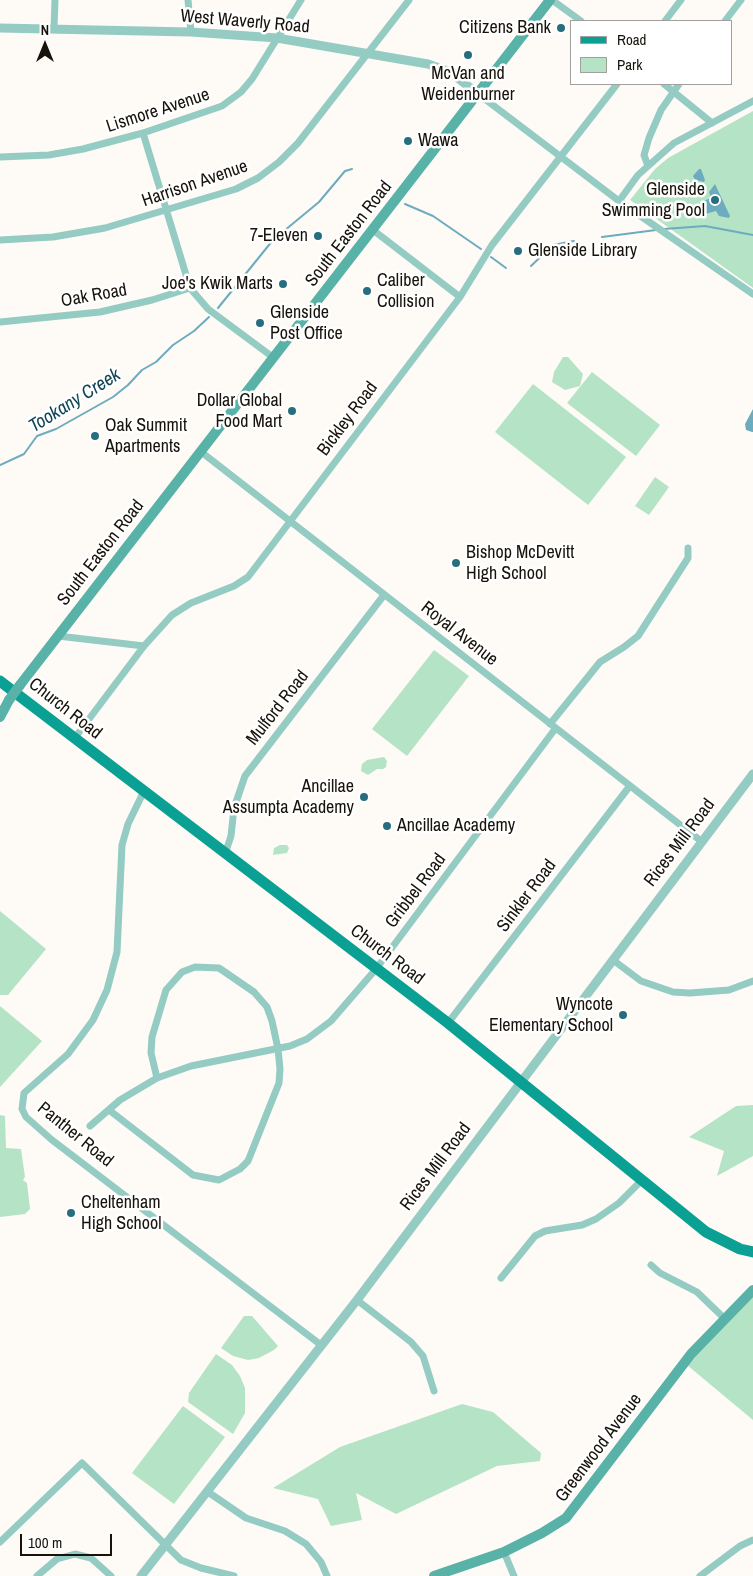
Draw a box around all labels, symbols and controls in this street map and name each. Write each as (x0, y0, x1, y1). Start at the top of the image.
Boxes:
street label: West Waverly Road (179, 6, 311, 38)
place label: Citizens Bank (459, 17, 551, 39)
north arrow (20, 20, 70, 70)
legend (570, 20, 733, 85)
text: N (41, 21, 49, 39)
marker: Citizens Bank (555, 22, 567, 34)
text: Road (617, 29, 646, 50)
marker: McVan and Weidenburner (462, 49, 474, 61)
text: Park (617, 54, 642, 75)
place label: McVan and Weidenburner (421, 63, 515, 106)
street label: Lismore Avenue (104, 84, 212, 138)
place label: Wawa (418, 130, 458, 152)
marker: Wawa (402, 135, 414, 147)
street label: Harrison Avenue (139, 156, 251, 212)
street label: South Easton Road (301, 177, 397, 291)
place label: Glenside Swimming Pool (602, 179, 705, 222)
marker: Glenside Swimming Pool (709, 194, 721, 206)
place label: 7-Eleven (250, 225, 308, 247)
marker: 7-Eleven (312, 230, 324, 242)
place label: Glenside Library (528, 240, 637, 262)
marker: Glenside Library (512, 245, 524, 257)
place label: Caliber Collision (377, 270, 434, 312)
place label: Joe's Kwik Marts (162, 273, 273, 295)
marker: Joe's Kwik Marts (277, 278, 289, 290)
street label: Oak Road (59, 280, 129, 312)
marker: Caliber Collision (361, 285, 373, 297)
place label: Glenside Post Office (270, 302, 343, 344)
marker: Glenside Post Office (254, 317, 266, 329)
water label: Tookany Creek (25, 364, 125, 438)
street label: Bickley Road (313, 378, 383, 460)
place label: Dollar Global Food Mart (197, 390, 282, 432)
marker: Dollar Global Food Mart (286, 405, 298, 417)
place label: Oak Summit Apartments (105, 415, 187, 458)
marker: Oak Summit Apartments (89, 430, 101, 442)
street label: South Easton Road (53, 496, 149, 610)
place label: Bishop McDevitt High School (466, 542, 574, 584)
marker: Bishop McDevitt High School (450, 557, 462, 569)
street label: Royal Avenue (416, 597, 502, 671)
street label: Mulford Road (242, 666, 314, 750)
street label: Church Road (24, 674, 106, 744)
place label: Ancillae Assumpta Academy (223, 776, 354, 819)
marker: Ancillae Assumpta Academy (358, 791, 370, 803)
street label: Rices Mill Road (640, 795, 720, 891)
place label: Ancillae Academy (397, 815, 515, 837)
marker: Ancillae Academy (381, 820, 393, 832)
street label: Gribbel Road (381, 849, 451, 933)
street label: Sinkler Road (493, 855, 561, 937)
street label: Church Road (346, 920, 428, 990)
place label: Wyncote Elementary School (489, 994, 613, 1036)
marker: Wyncote Elementary School (617, 1009, 629, 1021)
street label: Panther Road (33, 1098, 117, 1172)
street label: Rices Mill Road (396, 1119, 476, 1215)
place label: Cheltenham High School (81, 1192, 161, 1234)
marker: Cheltenham High School (65, 1207, 77, 1219)
street label: Greenwood Avenue (551, 1390, 647, 1506)
scale bar (22, 1524, 115, 1556)
text: 100 m (28, 1532, 62, 1553)

